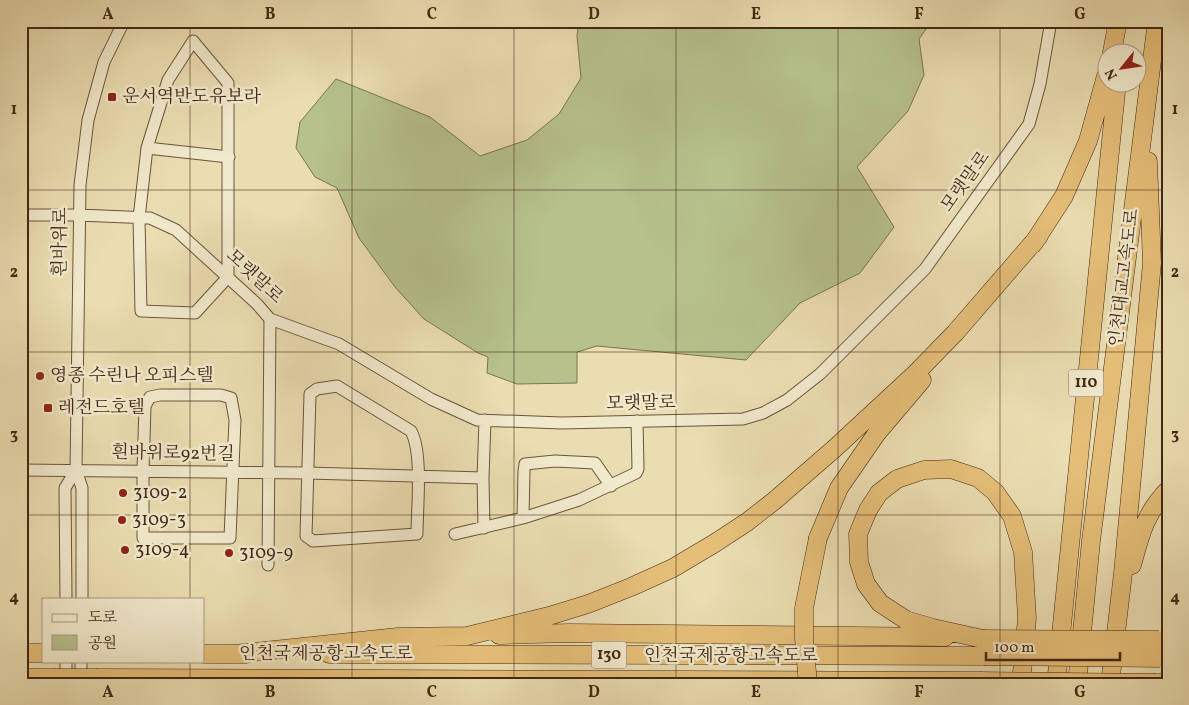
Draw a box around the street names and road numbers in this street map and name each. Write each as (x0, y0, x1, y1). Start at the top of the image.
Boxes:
street label: 모랫말로 (935, 147, 997, 217)
street label: 흰바위로 (48, 207, 74, 277)
street label: 인천대교고속도로 (1104, 207, 1146, 349)
street label: 모랫말로 (220, 244, 288, 310)
road number: 110 (1068, 369, 1104, 396)
street label: 모랫말로 (606, 391, 676, 417)
street label: 흰바위로92번길 (111, 440, 235, 468)
street label: 인천국제공항고속도로 (239, 642, 413, 667)
road number: 130 (592, 642, 626, 668)
street label: 인천국제공항고속도로 (644, 644, 818, 669)

